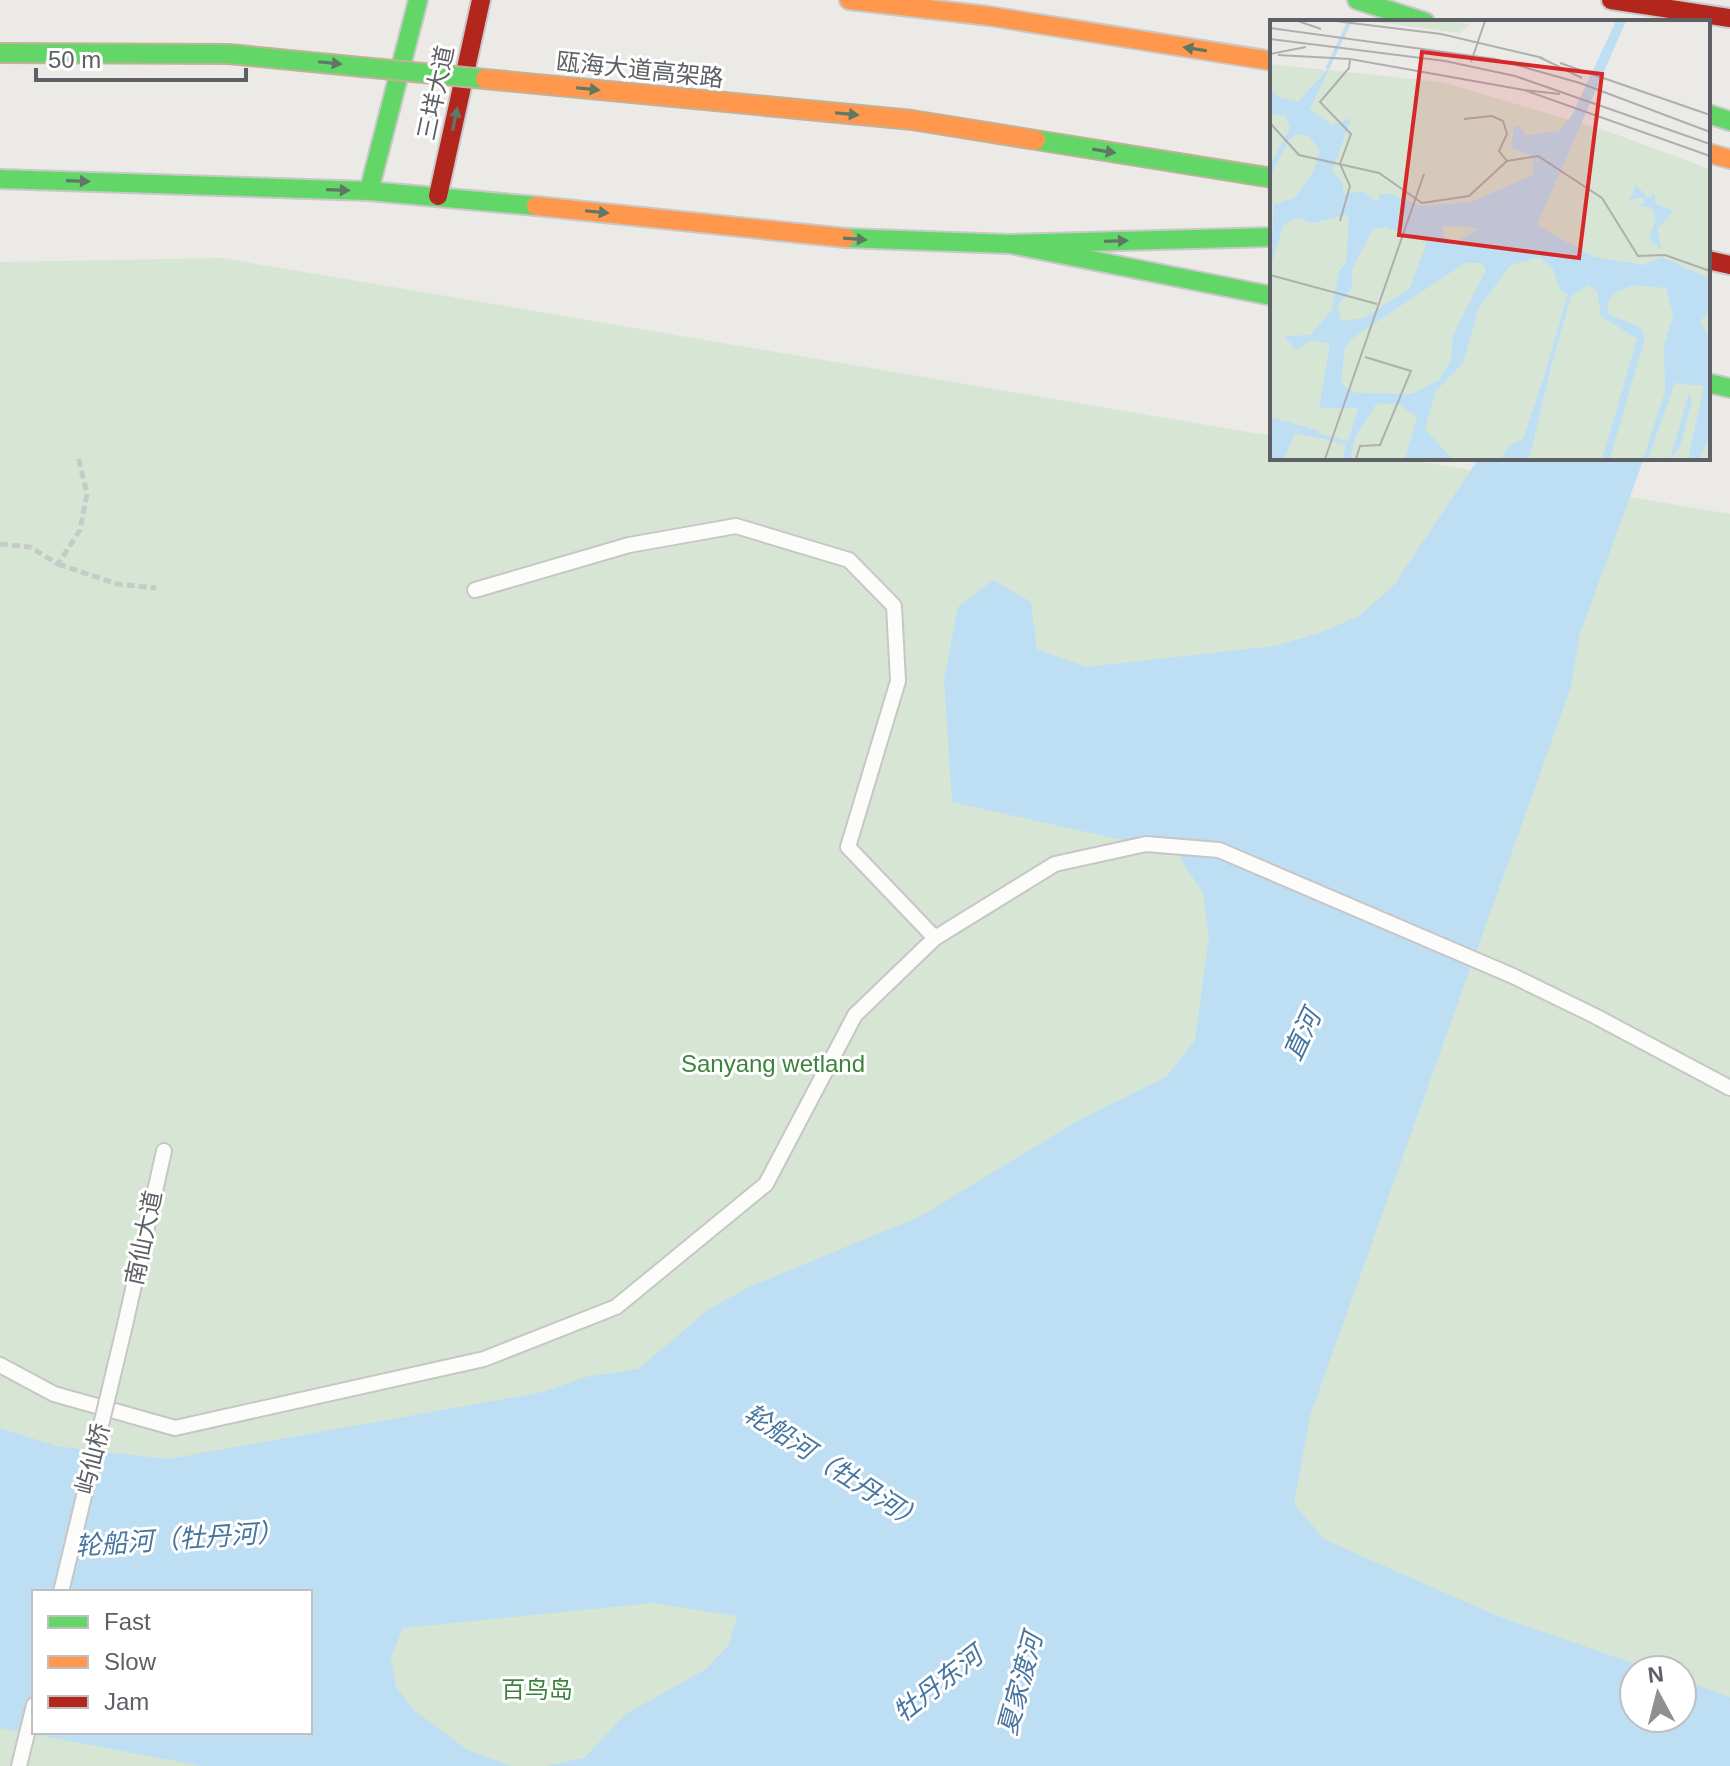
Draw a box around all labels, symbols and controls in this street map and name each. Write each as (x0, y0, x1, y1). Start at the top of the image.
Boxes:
inset map (1270, 20, 1710, 460)
scale bar (36, 32, 246, 82)
one-way arrow (1182, 42, 1207, 55)
street label: 三垟大道 (412, 43, 459, 143)
text: 50 m (48, 46, 101, 73)
street label: 瓯海大道高架路 (555, 47, 725, 92)
one-way arrow (317, 57, 342, 70)
one-way arrow (576, 82, 601, 95)
one-way arrow (449, 107, 462, 132)
one-way arrow (835, 107, 860, 120)
one-way arrow (1092, 145, 1117, 158)
one-way arrow (66, 175, 91, 188)
one-way arrow (326, 184, 351, 197)
one-way arrow (585, 206, 610, 219)
one-way arrow (843, 233, 868, 246)
one-way arrow (1104, 235, 1129, 248)
water label: 直河 (1277, 1001, 1329, 1065)
park label: Sanyang wetland (681, 1050, 865, 1077)
street label: 南仙大道 (120, 1188, 167, 1288)
water label: 轮船河（牡丹河） (739, 1398, 929, 1536)
street label: 屿仙桥 (71, 1421, 114, 1497)
water label: 轮船河（牡丹河） (74, 1517, 284, 1561)
legend (32, 1590, 312, 1734)
text: Fast (104, 1608, 151, 1635)
water label: 夏家渡河 (992, 1625, 1049, 1738)
water label: 牡丹东河 (888, 1637, 992, 1728)
text: Slow (104, 1648, 157, 1675)
north arrow (1618, 1654, 1698, 1734)
text: N (1646, 1661, 1665, 1688)
park label: 百鸟岛 (501, 1676, 573, 1703)
text: Jam (104, 1688, 149, 1715)

